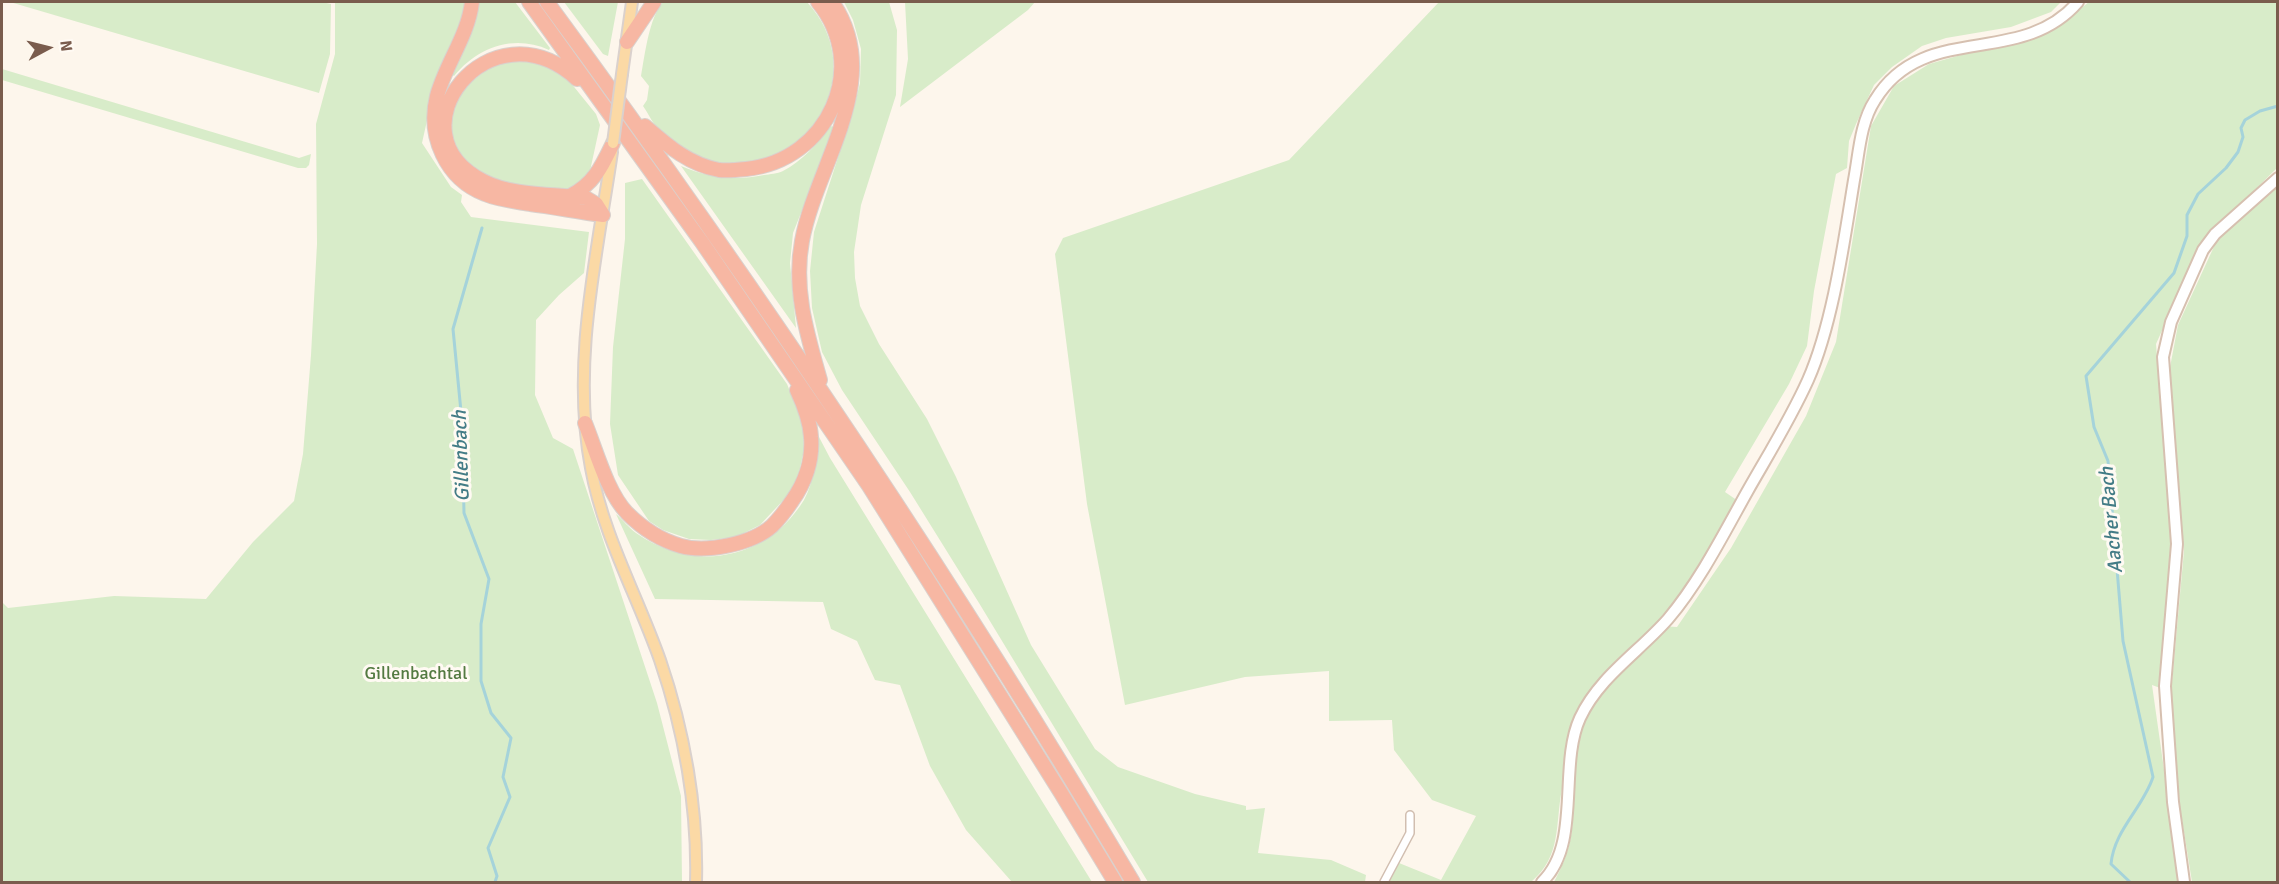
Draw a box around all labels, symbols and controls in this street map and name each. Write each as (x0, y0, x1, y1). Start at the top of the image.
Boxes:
north arrow (18, 18, 78, 78)
text: N (55, 39, 76, 53)
water label: Gillenbach (448, 410, 476, 502)
water label: Aacher Bach (2095, 466, 2129, 574)
park label: Gillenbachtal (364, 663, 468, 685)

